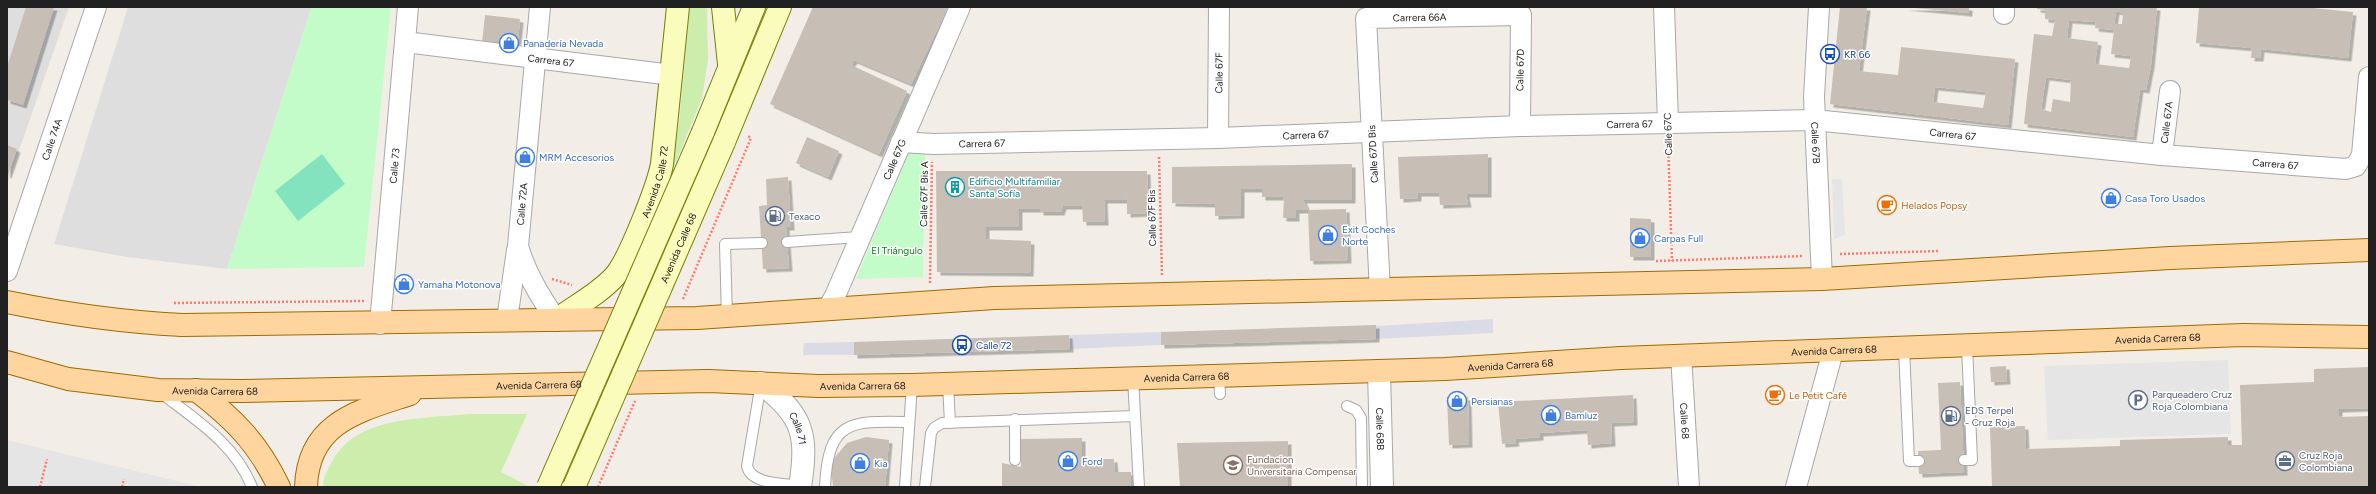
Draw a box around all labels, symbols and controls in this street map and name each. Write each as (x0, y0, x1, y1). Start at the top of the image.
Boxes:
street label: Carrera 66A (1393, 10, 1447, 24)
shop icon: Panadería Nevada (498, 32, 520, 54)
place label: Panadería Nevada (523, 37, 603, 50)
bus stop icon: KR 66 (1819, 43, 1841, 65)
place label: KR 66 (1844, 48, 1870, 61)
street label: Calle 67D (1513, 49, 1527, 91)
street label: Carrera 67 (527, 51, 575, 69)
street label: Calle 67F (1212, 52, 1225, 94)
street label: Calle 67A (2157, 100, 2175, 144)
street label: Calle 67C (1661, 112, 1675, 156)
street label: Calle 74A (38, 117, 65, 162)
street label: Carrera 67 (1606, 117, 1654, 131)
street label: Calle 67B (1809, 122, 1823, 164)
street label: Calle 67D Bis (1365, 124, 1381, 183)
street label: Carrera 67 (1929, 125, 1977, 143)
street label: Carrera 67 (1282, 127, 1330, 142)
street label: Carrera 67 (958, 136, 1006, 150)
street label: Calle 67G (880, 137, 909, 182)
street label: Avenida Calle 72 (638, 145, 670, 219)
shop icon: MRM Accesorios (514, 146, 536, 168)
street label: Calle 73 (386, 147, 402, 184)
place label: MRM Accesorios (539, 151, 615, 164)
street label: Carrera 67 (2252, 155, 2300, 172)
street label: Calle 67F Bis A (917, 161, 931, 227)
place label: Edificio Multifamiliar Santa Sofía (969, 175, 1061, 200)
building icon: Edificio Multifamiliar Santa Sofía (944, 176, 966, 198)
street label: Calle 72A (514, 182, 530, 226)
shop icon: Casa Toro Usados (2100, 187, 2122, 209)
street label: Calle 67F Bis (1145, 189, 1159, 246)
place label: Casa Toro Usados (2125, 192, 2205, 205)
cafe icon: Helados Popsy (1876, 194, 1898, 216)
place label: Helados Popsy (1901, 199, 1968, 212)
fuel station icon: Texaco (764, 205, 786, 227)
place label: Texaco (789, 210, 821, 223)
street label: Avenida Calle 68 (657, 211, 699, 285)
place label: Exit Coches Norte (1342, 223, 1396, 248)
shop icon: Exit Coches Norte (1317, 224, 1339, 246)
shop icon: Carpas Full (1629, 227, 1651, 249)
place label: Carpas Full (1654, 232, 1703, 245)
park label: El Triángulo (871, 244, 923, 257)
shop icon: Yamaha Motonova (393, 273, 415, 295)
place label: Yamaha Motonova (418, 278, 501, 291)
street label: Avenida Carrera 68 (2115, 330, 2201, 346)
bus stop icon: Calle 72 (951, 334, 973, 356)
place label: Calle 72 (976, 339, 1012, 352)
street label: Avenida Carrera 68 (1791, 342, 1877, 358)
street label: Avenida Carrera 68 (1467, 356, 1554, 374)
street label: Avenida Carrera 68 (1143, 369, 1230, 385)
street label: Avenida Carrera 68 (496, 377, 582, 392)
street label: Avenida Carrera 68 (820, 379, 906, 392)
street label: Avenida Carrera 68 (172, 384, 258, 398)
cafe icon: Le Petit Café (1764, 384, 1786, 406)
place label: Parqueadero Cruz Roja Colombiana (2152, 388, 2232, 413)
place label: Le Petit Café (1789, 389, 1848, 402)
parking icon: Parqueadero Cruz Roja Colombiana (2127, 389, 2149, 411)
shop icon: Persianas (1446, 390, 1468, 412)
place label: Persianas (1471, 395, 1513, 408)
street label: Calle 68 (1677, 402, 1693, 439)
shop icon: Bamluz (1540, 404, 1562, 426)
place label: EDS Terpel - Cruz Roja (1965, 404, 2015, 429)
fuel station icon: EDS Terpel - Cruz Roja (1940, 405, 1962, 427)
street label: Calle 68B (1373, 408, 1388, 450)
street label: Calle 71 (786, 409, 810, 445)
place label: Bamluz (1565, 409, 1598, 422)
place label: Cruz Roja Colombiana (2299, 449, 2352, 474)
shop icon: Ford (1057, 450, 1079, 472)
office icon: Cruz Roja Colombiana (2274, 450, 2296, 472)
shop icon: Kia (849, 452, 871, 474)
place label: Fundacion Universitaria Compensar (1247, 453, 1357, 478)
school or university icon: Fundacion Universitaria Compensar (1222, 454, 1244, 476)
place label: Ford (1082, 455, 1103, 468)
place label: Kia (874, 457, 888, 470)

